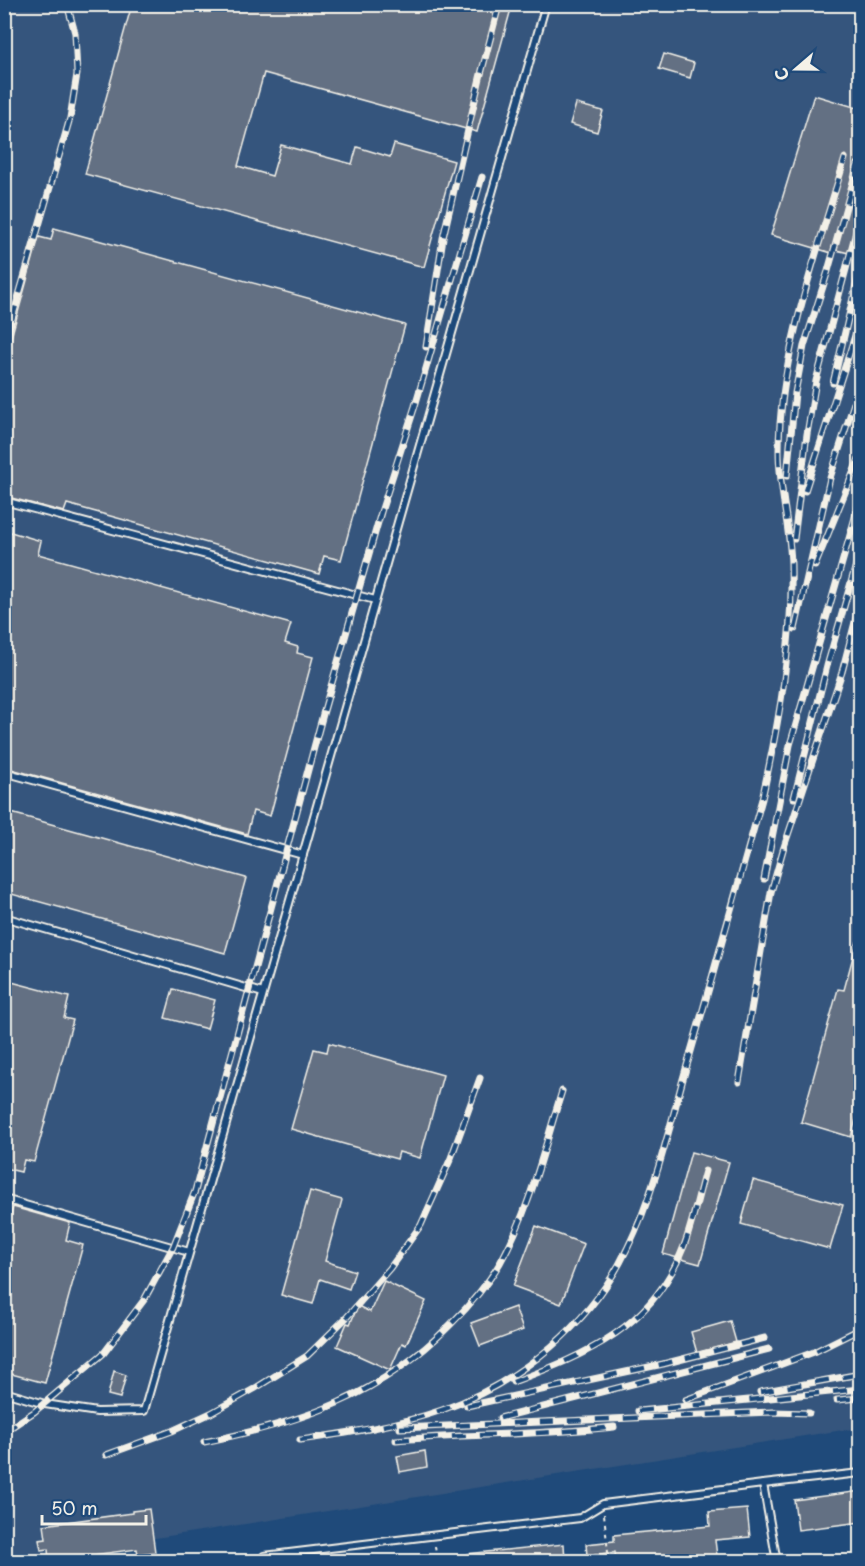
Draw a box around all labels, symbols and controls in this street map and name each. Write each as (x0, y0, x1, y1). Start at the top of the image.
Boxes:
north arrow (766, 39, 826, 99)
text: С (768, 65, 794, 84)
scale bar (42, 1488, 146, 1526)
text: 50 m (51, 1494, 98, 1521)

